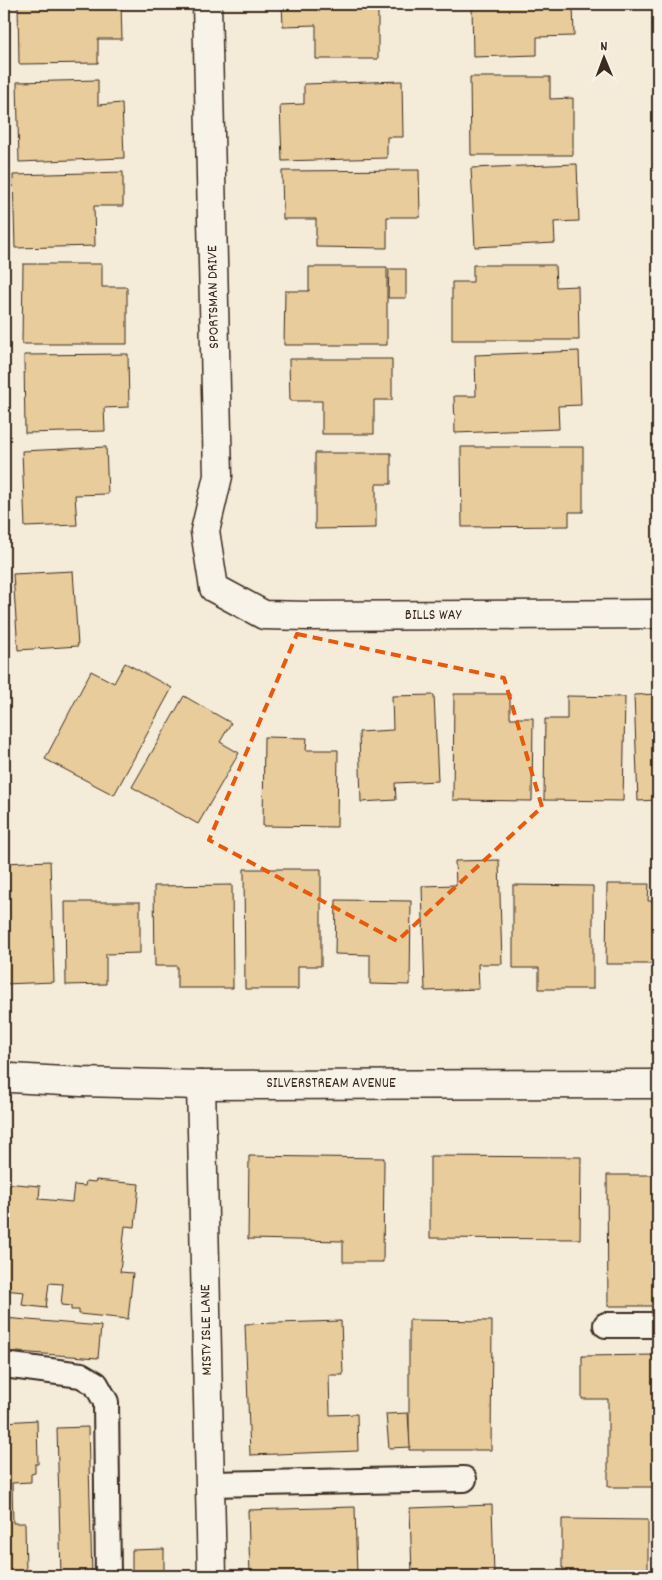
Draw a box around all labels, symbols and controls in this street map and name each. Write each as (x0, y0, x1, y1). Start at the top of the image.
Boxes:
north arrow (580, 32, 630, 82)
text: N (600, 37, 608, 57)
street label: SPORTSMAN DRIVE (202, 245, 226, 349)
street label: BILLS WAY (405, 605, 462, 627)
street label: SILVERSTREAM AVENUE (266, 1073, 396, 1095)
street label: MISTY ISLE LANE (195, 1284, 219, 1376)

